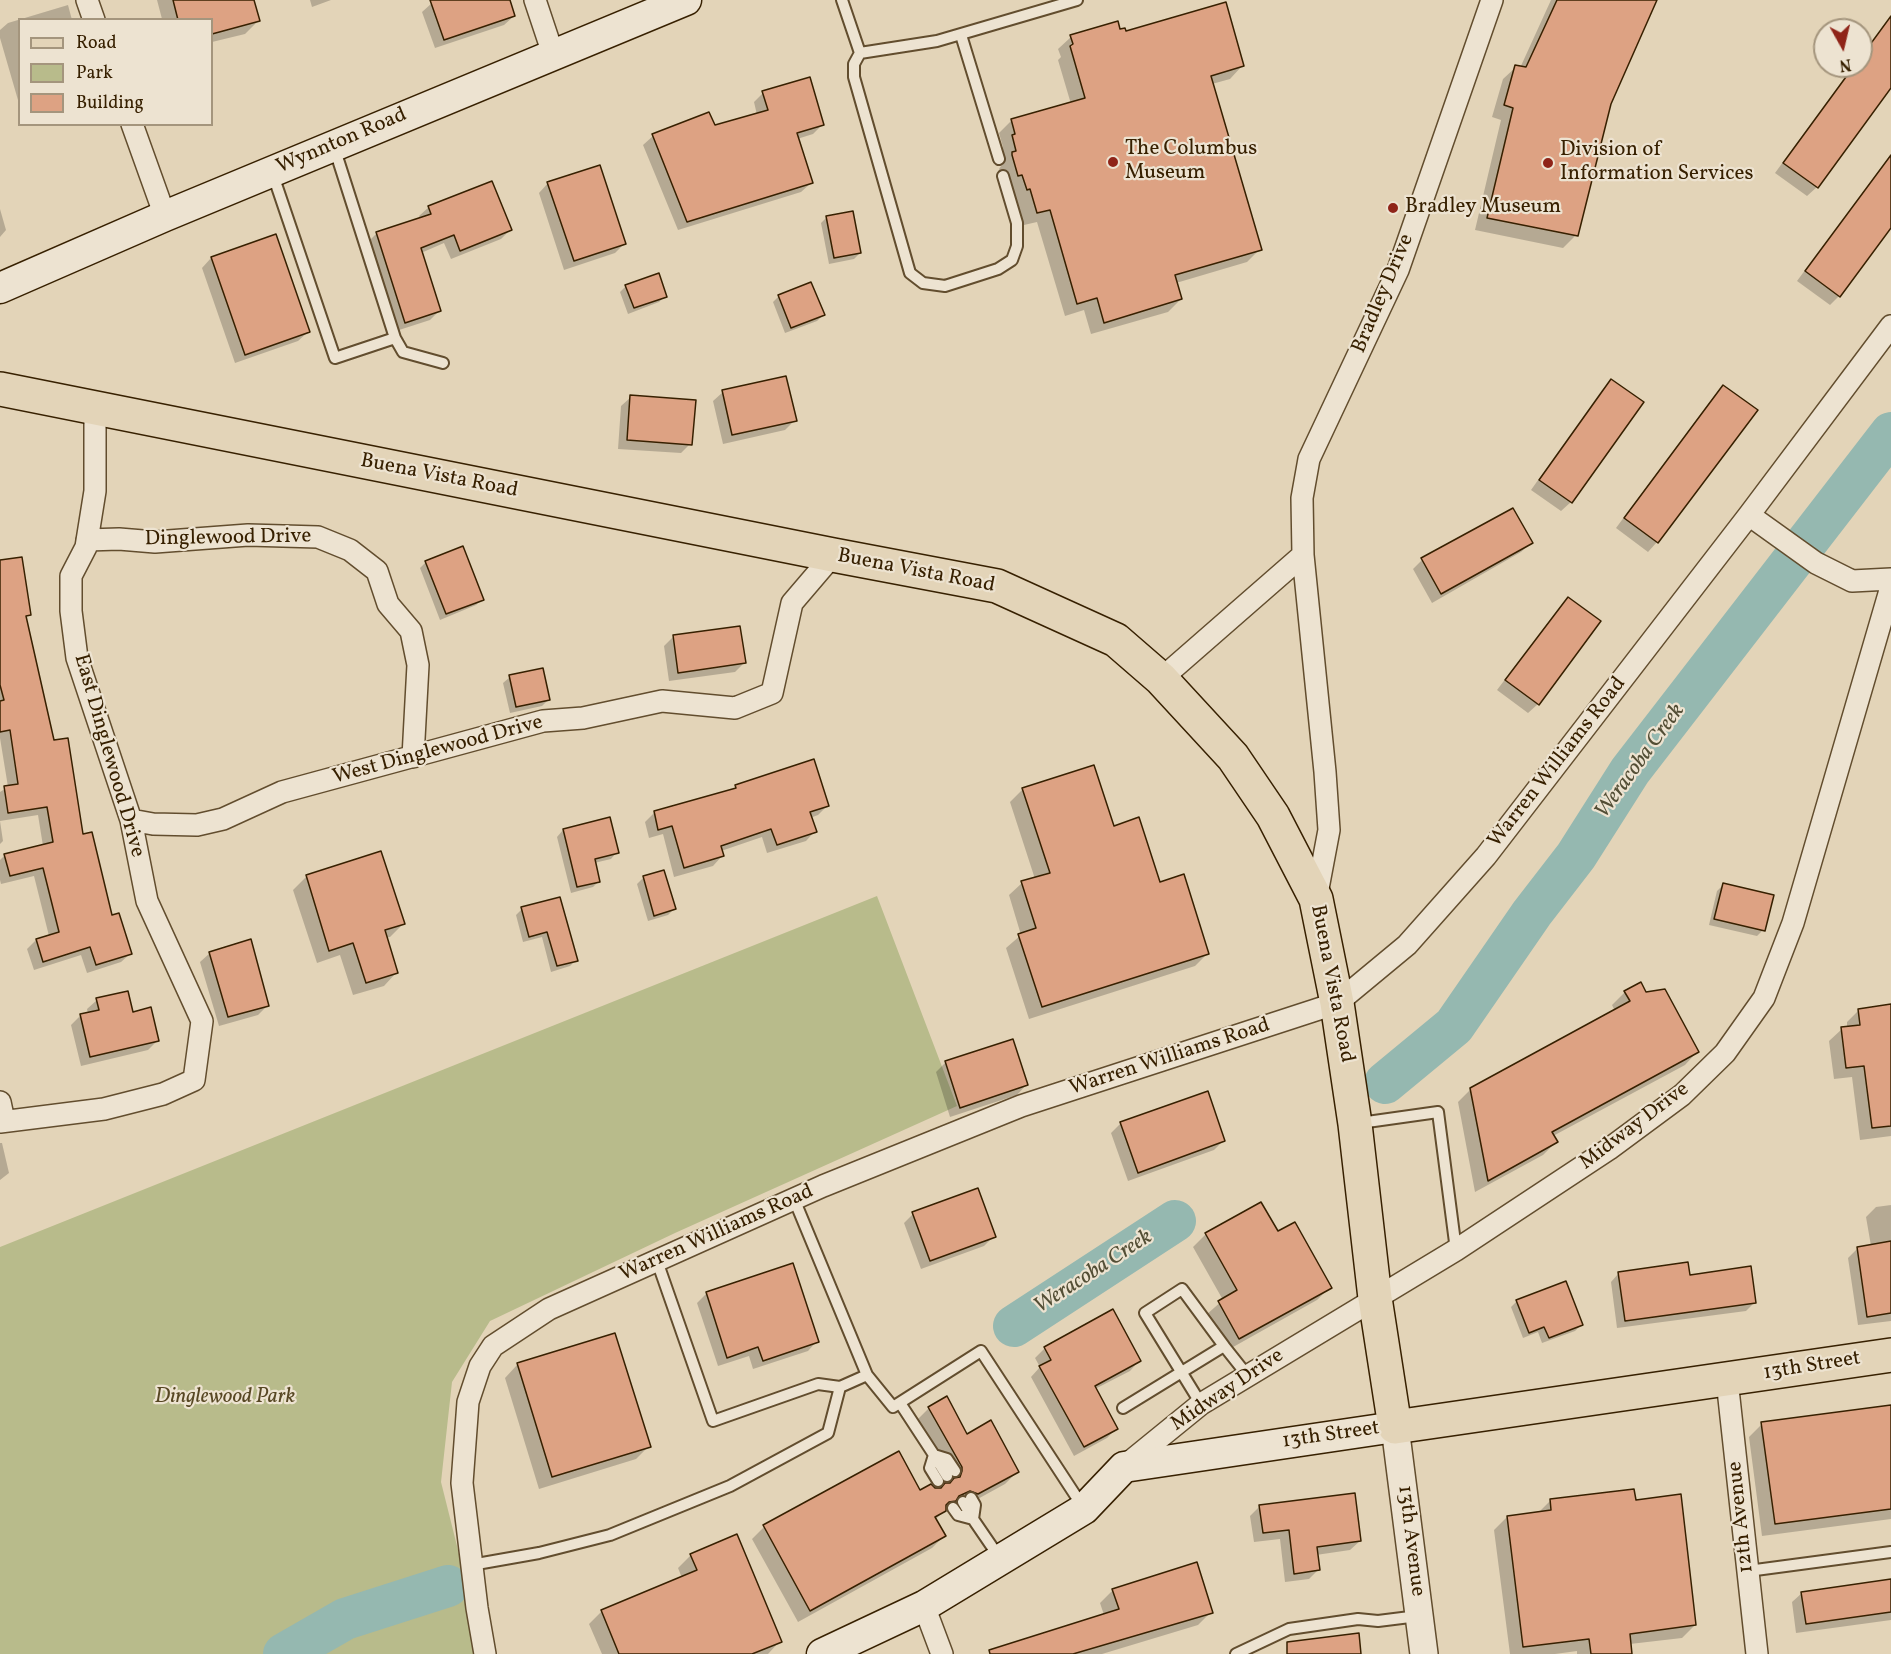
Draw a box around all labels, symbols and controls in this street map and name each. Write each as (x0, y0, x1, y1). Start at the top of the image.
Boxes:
legend (18, 18, 213, 126)
north arrow (1813, 18, 1873, 78)
text: Road (76, 31, 117, 56)
text: N (1838, 52, 1853, 76)
text: Park (76, 61, 113, 86)
text: Building (76, 91, 144, 116)
street label: Wynnton Road (273, 103, 411, 181)
place label: The Columbus Museum (1125, 137, 1257, 187)
place label: Division of Information Services (1560, 138, 1754, 188)
marker: The Columbus Museum (1106, 155, 1120, 169)
marker: Division of Information Services (1541, 156, 1555, 170)
place label: Bradley Museum (1405, 195, 1561, 221)
marker: Bradley Museum (1386, 201, 1400, 215)
street label: Bradley Drive (1348, 231, 1420, 357)
street label: Buena Vista Road (358, 449, 520, 505)
street label: Dinglewood Drive (144, 525, 312, 553)
street label: Buena Vista Road (835, 544, 997, 600)
street label: East Dinglewood Drive (67, 651, 149, 861)
street label: Warren Williams Road (1484, 673, 1632, 853)
water label: Weracoba Creek (1590, 699, 1692, 825)
street label: West Dinglewood Drive (330, 711, 546, 791)
street label: Buena Vista Road (1303, 903, 1359, 1065)
street label: Warren Williams Road (1066, 1014, 1274, 1102)
street label: Midway Drive (1575, 1078, 1695, 1176)
street label: Warren Williams Road (616, 1180, 818, 1288)
water label: Weracoba Creek (1030, 1225, 1158, 1321)
street label: Midway Drive (1167, 1344, 1289, 1438)
street label: 13th Street (1762, 1347, 1862, 1387)
park label: Dinglewood Park (155, 1385, 295, 1411)
street label: 13th Street (1281, 1417, 1381, 1455)
street label: 12th Avenue (1724, 1460, 1760, 1574)
street label: 13th Avenue (1391, 1484, 1429, 1598)

